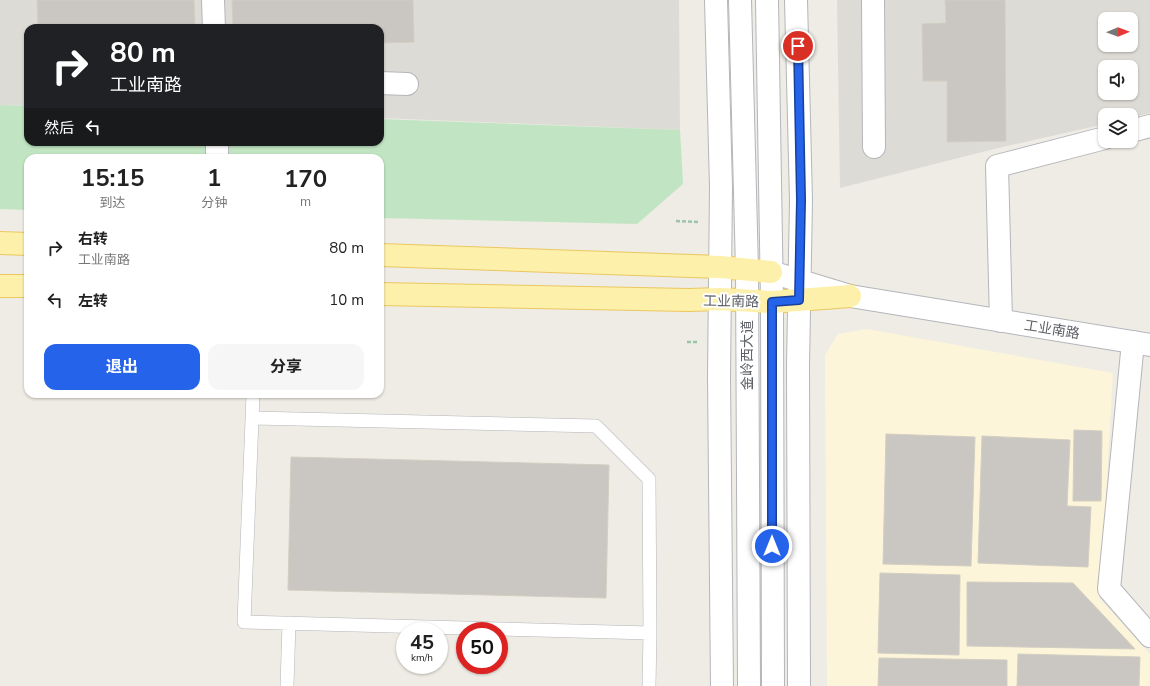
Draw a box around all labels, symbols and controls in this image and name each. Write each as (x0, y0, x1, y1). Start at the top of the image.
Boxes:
north arrow (1098, 12, 1138, 52)
map controls (1098, 12, 1138, 148)
pin (781, 29, 815, 63)
text: 80 m (110, 34, 176, 72)
icon: arrive (787, 35, 809, 57)
icon: right (44, 40, 96, 92)
button: sound (1098, 60, 1138, 100)
text: 工业南路 (110, 73, 182, 97)
button: layers (1098, 108, 1138, 148)
icon: left (82, 116, 104, 138)
text: 然后 (44, 118, 74, 138)
text: 15:15 (81, 162, 144, 194)
text: 1 (207, 162, 221, 194)
text: 170 (284, 163, 327, 195)
text: m (300, 193, 311, 211)
text: 到达 (100, 194, 126, 212)
text: 分钟 (201, 194, 227, 212)
text: 右转 (78, 229, 108, 249)
icon: right (44, 237, 66, 259)
text: 80 m (329, 238, 364, 258)
text: 工业南路 (78, 251, 130, 269)
icon: left (44, 289, 66, 311)
text: 10 m (329, 290, 364, 310)
text: 左转 (78, 291, 108, 311)
street label: 工业南路 (703, 292, 759, 311)
street label: 工业南路 (1023, 316, 1081, 343)
street label: 金岭西大道 (738, 320, 757, 390)
button: 退出 (44, 344, 200, 390)
button: 分享 (208, 344, 364, 390)
position arrow (751, 525, 793, 567)
speed limit sign: 50 (456, 622, 508, 674)
text: 45 (410, 629, 434, 656)
text: km/h (411, 651, 433, 665)

